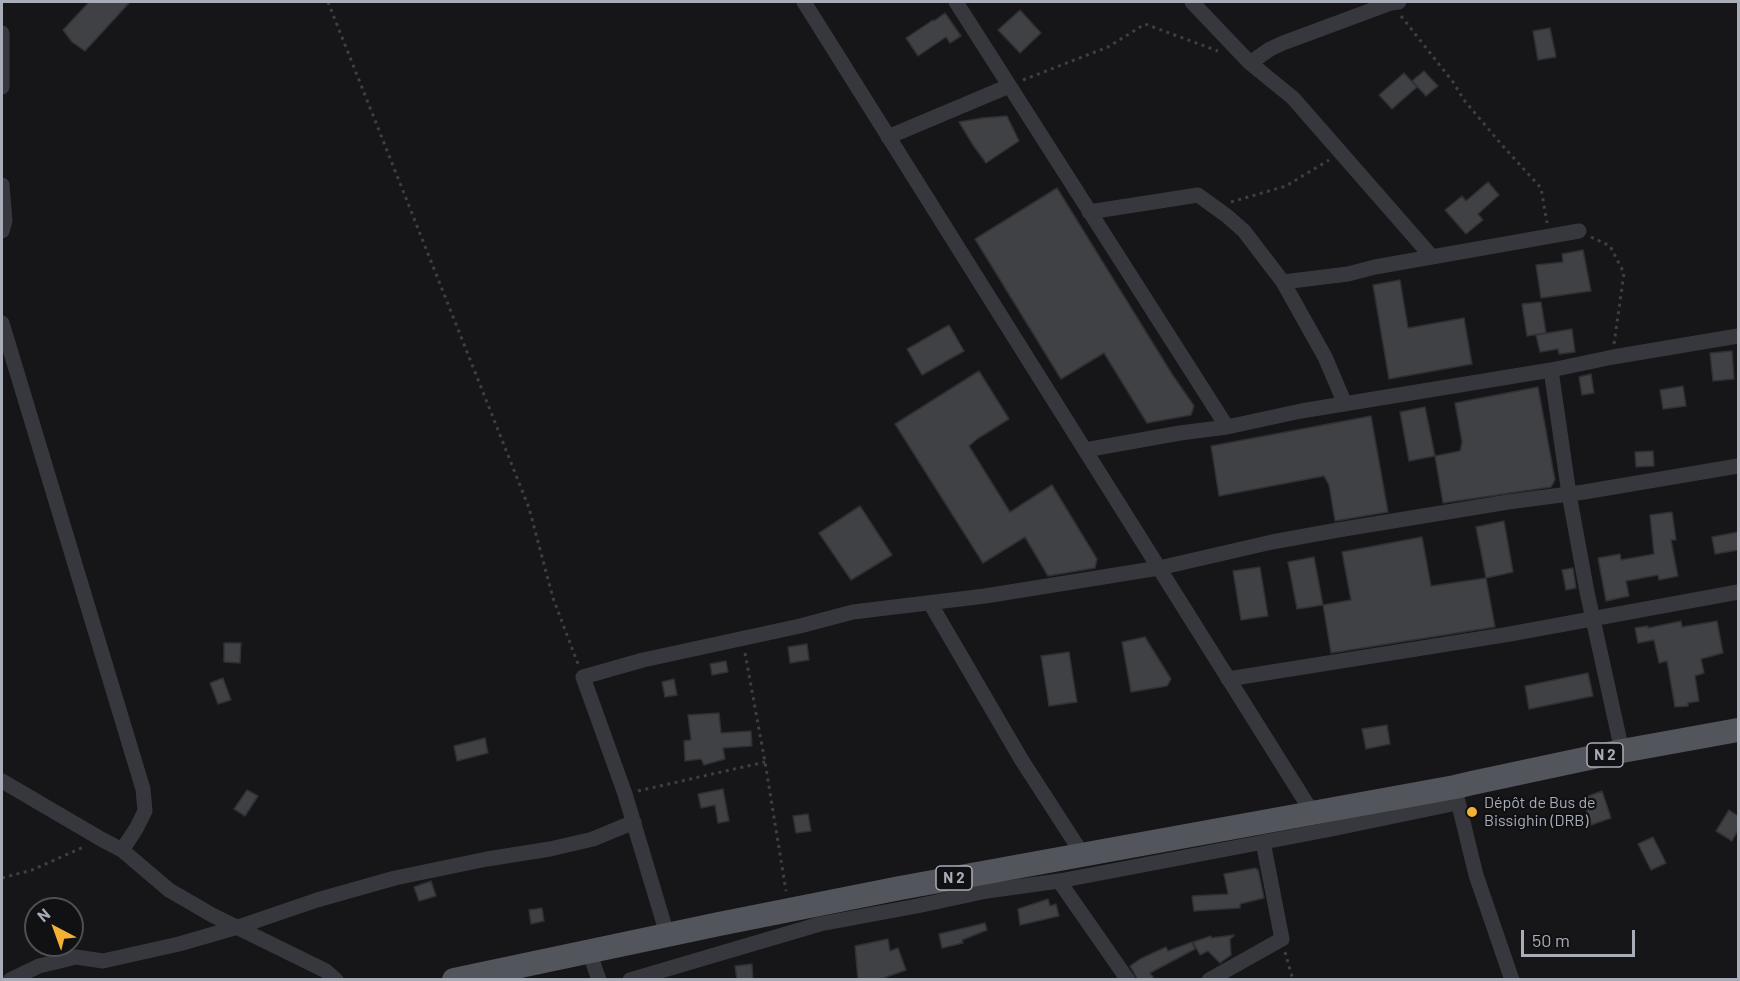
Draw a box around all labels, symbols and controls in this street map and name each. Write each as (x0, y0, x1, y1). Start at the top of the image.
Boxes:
road number: N 2 (1587, 743, 1623, 767)
place label: Dépôt de Bus de Bissighin (DRB) (1484, 793, 1596, 831)
marker: Dépôt de Bus de Bissighin (DRB) (1465, 805, 1479, 819)
road number: N 2 (936, 866, 972, 890)
north arrow (24, 897, 84, 957)
text: N (33, 904, 53, 925)
scale bar (1524, 918, 1638, 956)
text: 50 m (1532, 929, 1570, 951)

